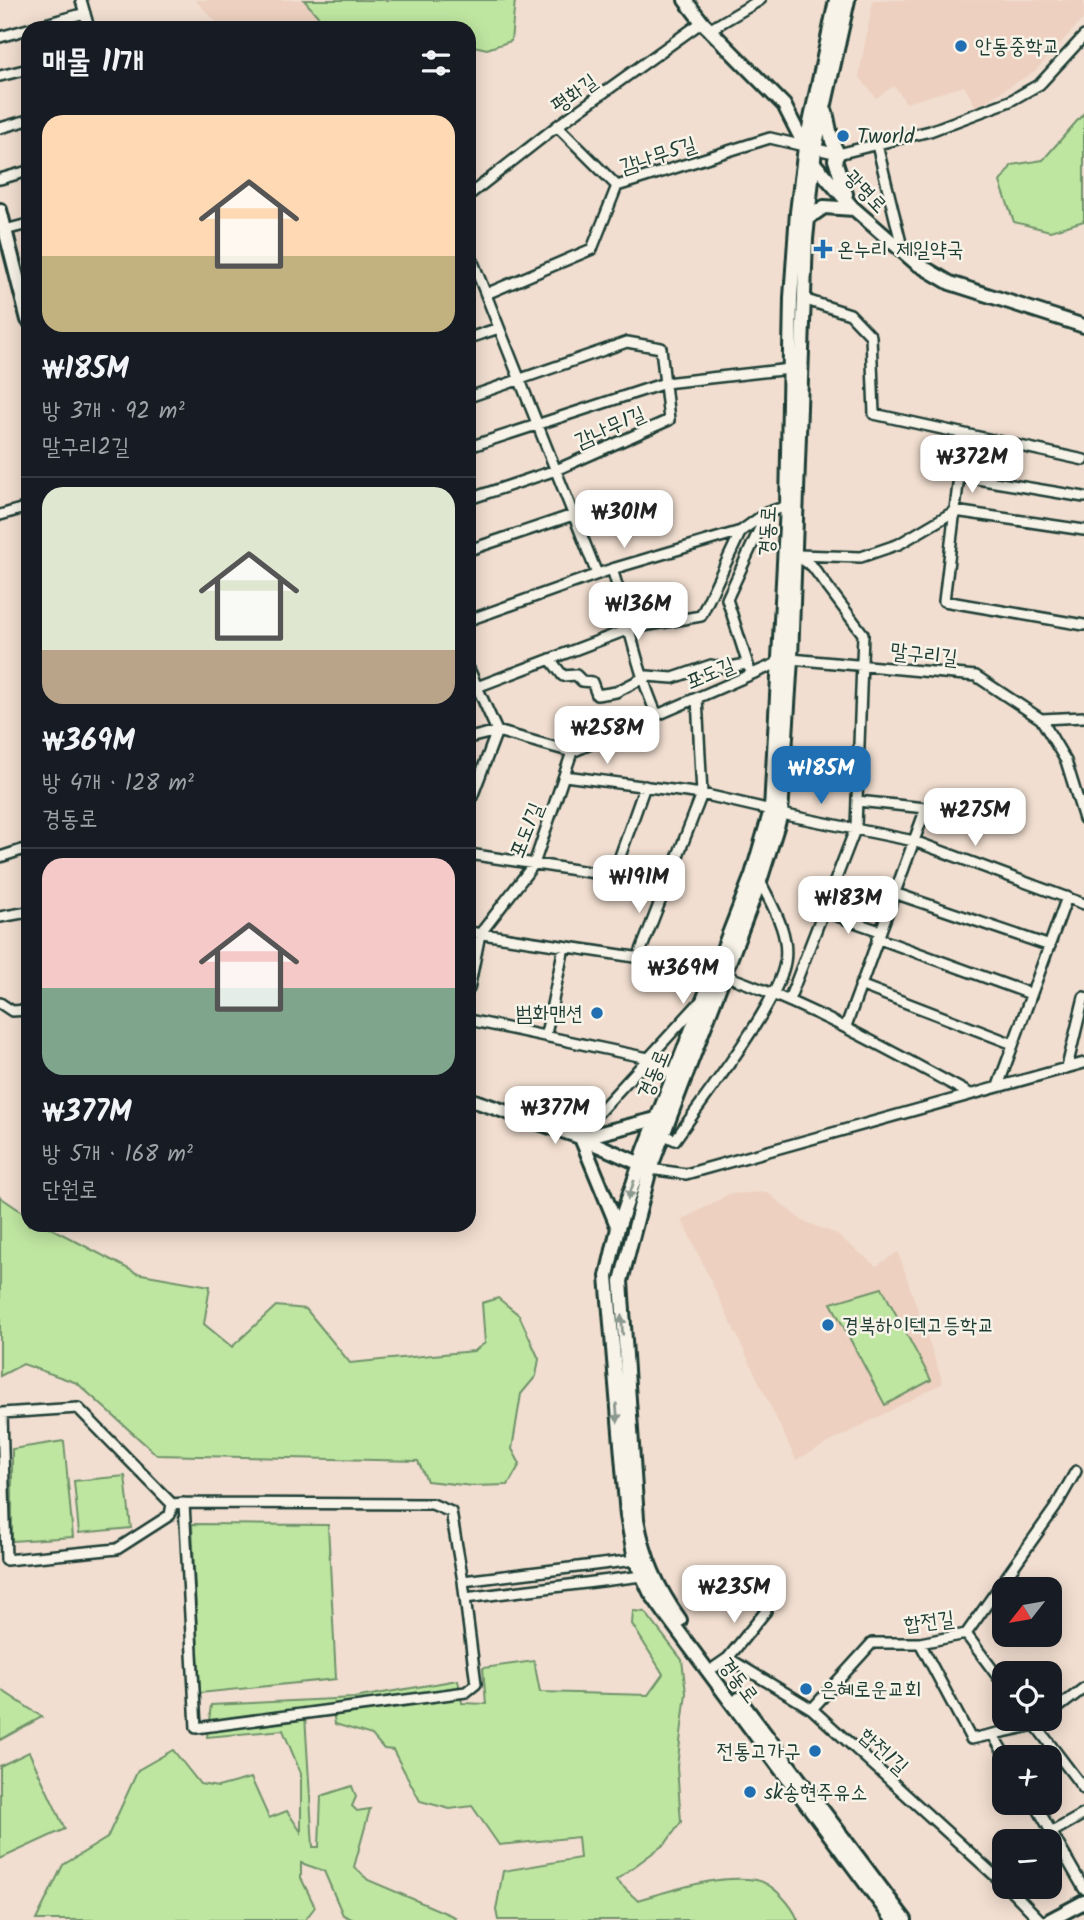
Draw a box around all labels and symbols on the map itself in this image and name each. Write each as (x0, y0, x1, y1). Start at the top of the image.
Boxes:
place label: 안동중학교 (975, 31, 1060, 64)
marker: 안동중학교 (953, 38, 969, 54)
street label: 평화길 (545, 66, 605, 122)
place label: Tworld (857, 121, 915, 154)
marker: Tworld (835, 128, 851, 144)
street label: 감나무5길 (616, 129, 701, 184)
street label: 광명로 (835, 162, 894, 222)
place label: 온누리 제일약국 (837, 234, 964, 267)
marker: 온누리 제일약국 (815, 241, 831, 257)
street label: 감나무1길 (570, 398, 651, 459)
pin: ₩372M (923, 435, 1021, 495)
pin: ₩301M (575, 490, 673, 550)
street label: 경동로 (751, 505, 786, 557)
pin: ₩136M (589, 582, 687, 642)
street label: 말구리길 (889, 636, 959, 675)
street label: 포도길 (681, 649, 740, 699)
pin: ₩258M (558, 706, 656, 766)
pin: ₩185M (772, 746, 870, 806)
pin: ₩275M (926, 788, 1024, 848)
street label: 포도1길 (501, 798, 553, 863)
pin: ₩191M (590, 856, 688, 915)
pin: ₩183M (799, 876, 897, 936)
pin: ₩369M (634, 946, 732, 1006)
place label: 범화맨션 (515, 998, 583, 1031)
marker: 범화맨션 (589, 1005, 605, 1021)
street label: 경동로 (630, 1045, 679, 1104)
pin: ₩377M (506, 1086, 604, 1146)
one-way arrow (625, 1180, 636, 1201)
place label: 경북하이텍고등학교 (842, 1310, 994, 1343)
one-way arrow (616, 1314, 627, 1336)
marker: 경북하이텍고등학교 (820, 1317, 836, 1333)
one-way arrow (612, 1403, 623, 1425)
pin: ₩235M (685, 1566, 783, 1625)
north arrow (992, 1577, 1062, 1647)
street label: 합전길 (902, 1603, 956, 1642)
street label: 경동로 (709, 1651, 766, 1711)
place label: 은혜로운교회 (820, 1674, 921, 1707)
marker: 은혜로운교회 (798, 1681, 814, 1697)
street label: 합전1길 (851, 1721, 915, 1784)
place label: 전통고가구 (717, 1736, 801, 1769)
marker: 전통고가구 (807, 1743, 823, 1759)
place label: sk송현주유소 (764, 1777, 867, 1810)
marker: sk송현주유소 (742, 1784, 758, 1800)

